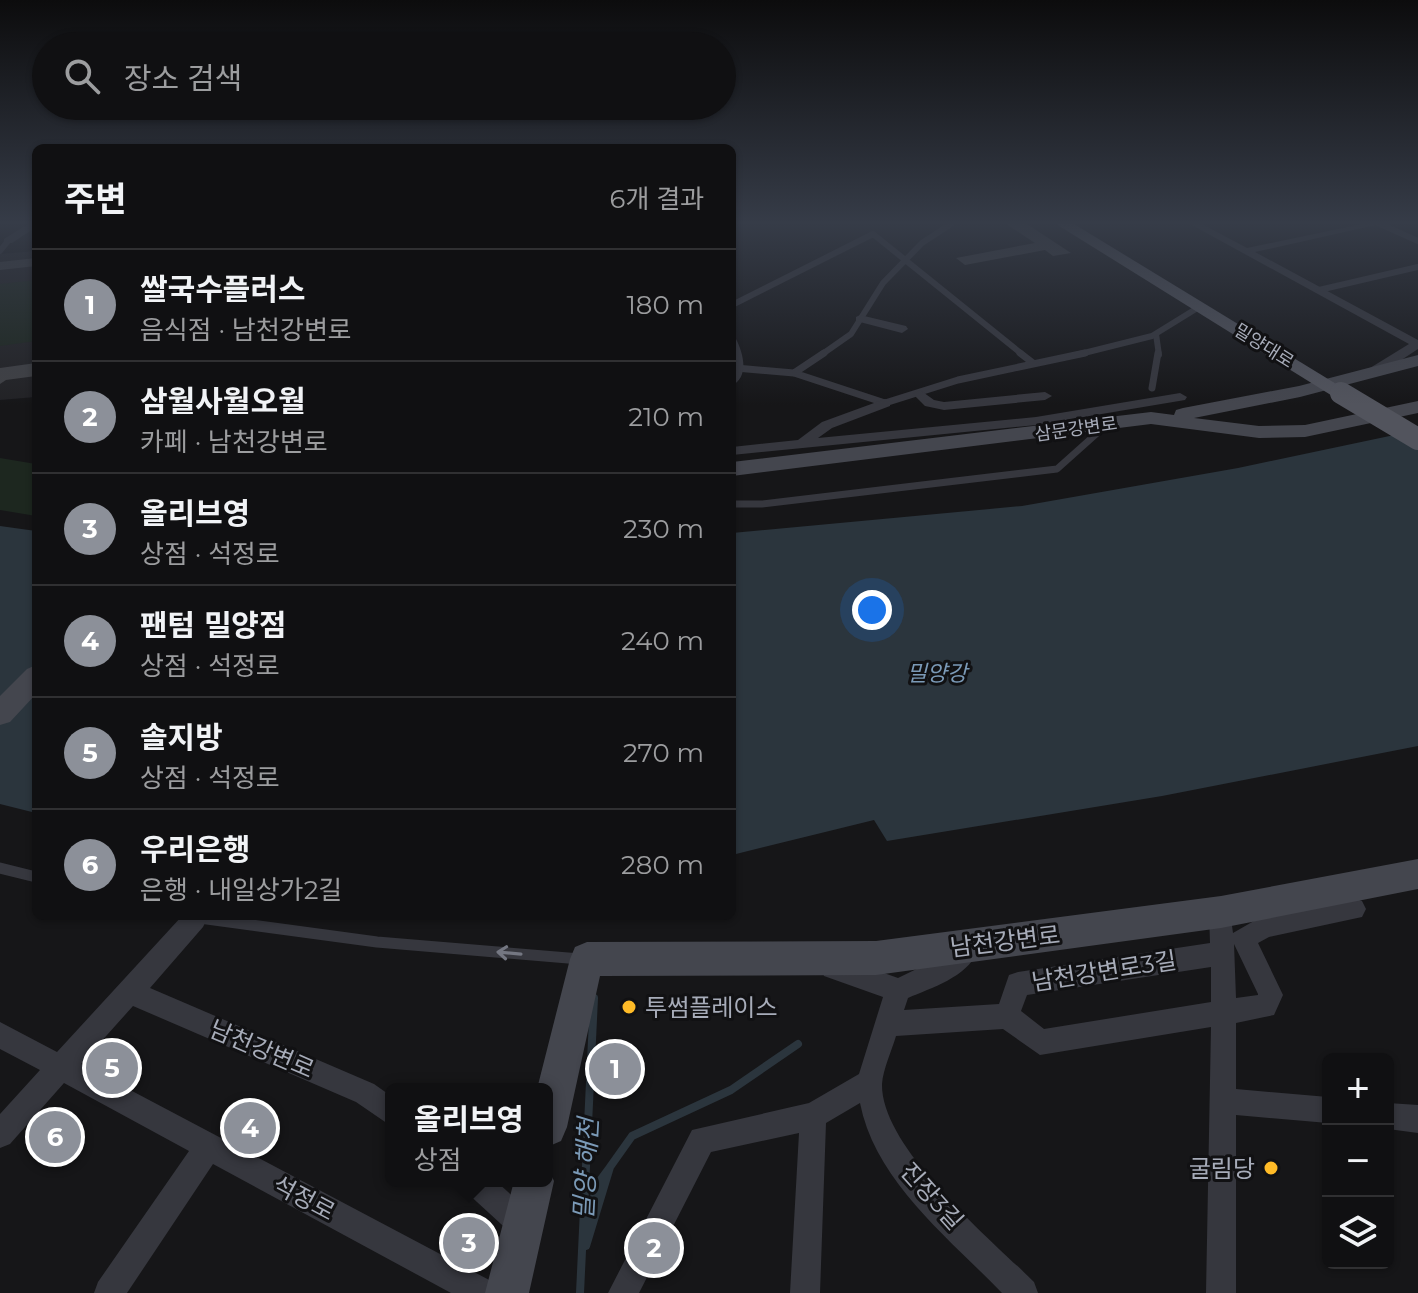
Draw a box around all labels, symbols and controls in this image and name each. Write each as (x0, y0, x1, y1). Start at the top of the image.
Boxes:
search box (32, 32, 736, 120)
icon: search (60, 54, 104, 98)
text: 장소 검색 (124, 60, 242, 97)
text: 주변 (64, 178, 127, 220)
text: 6개 결과 (610, 183, 704, 215)
text: 쌀국수플러스 (140, 271, 306, 308)
text: 1 (85, 289, 95, 321)
text: 180 m (626, 289, 704, 321)
text: 음식점 · 남천강변로 (140, 314, 352, 346)
street label: 밀양대로 (1230, 319, 1298, 373)
text: 삼월사월오월 (140, 383, 306, 420)
text: 2 (82, 401, 98, 433)
text: 210 m (628, 401, 704, 433)
street label: 삼문강변로 (1033, 412, 1119, 446)
text: 카페 · 남천강변로 (140, 426, 328, 458)
text: 올리브영 (140, 495, 250, 532)
text: 3 (82, 513, 98, 545)
text: 230 m (623, 513, 704, 545)
text: 상점 · 석정로 (140, 538, 280, 570)
your location (852, 590, 892, 630)
text: 팬텀 밀양점 (140, 607, 287, 644)
text: 4 (81, 625, 99, 657)
text: 240 m (621, 625, 704, 657)
text: 상점 · 석정로 (140, 650, 280, 682)
water label: 밀양강 (907, 660, 970, 687)
text: 솔지방 (140, 719, 223, 756)
text: 5 (82, 737, 98, 769)
text: 270 m (623, 737, 704, 769)
text: 상점 · 석정로 (140, 762, 280, 794)
text: 우리은행 (140, 831, 250, 868)
text: 6 (82, 849, 98, 881)
text: 280 m (621, 849, 704, 881)
text: 은행 · 내일상가2길 (140, 874, 342, 906)
street label: 남천강변로 (948, 920, 1062, 962)
one-way arrow (496, 945, 523, 960)
street label: 남천강변로3길 (1030, 945, 1178, 997)
place label: 투썸플레이스 (645, 993, 777, 1022)
marker: 투썸플레이스 (620, 998, 638, 1016)
street label: 남천강변로 (206, 1014, 318, 1084)
pin: 5 (86, 1038, 138, 1098)
pin: 1 (589, 1039, 641, 1099)
map controls (1322, 1053, 1394, 1269)
button: + (1322, 1053, 1394, 1125)
popup (385, 1083, 553, 1187)
pin: 4 (224, 1098, 276, 1158)
text: 올리브영 (414, 1101, 524, 1138)
pin: 6 (29, 1107, 81, 1167)
water label: 밀양 해천 (567, 1114, 605, 1221)
button: − (1322, 1125, 1394, 1197)
text: 상점 (414, 1144, 462, 1176)
place label: 굴림당 (1189, 1154, 1255, 1183)
street label: 진장3길 (895, 1157, 969, 1235)
marker: 굴림당 (1262, 1159, 1280, 1177)
street label: 석정로 (268, 1170, 340, 1226)
button: layers (1322, 1197, 1394, 1269)
pin: 3 (443, 1213, 495, 1273)
pin: 2 (628, 1218, 680, 1278)

